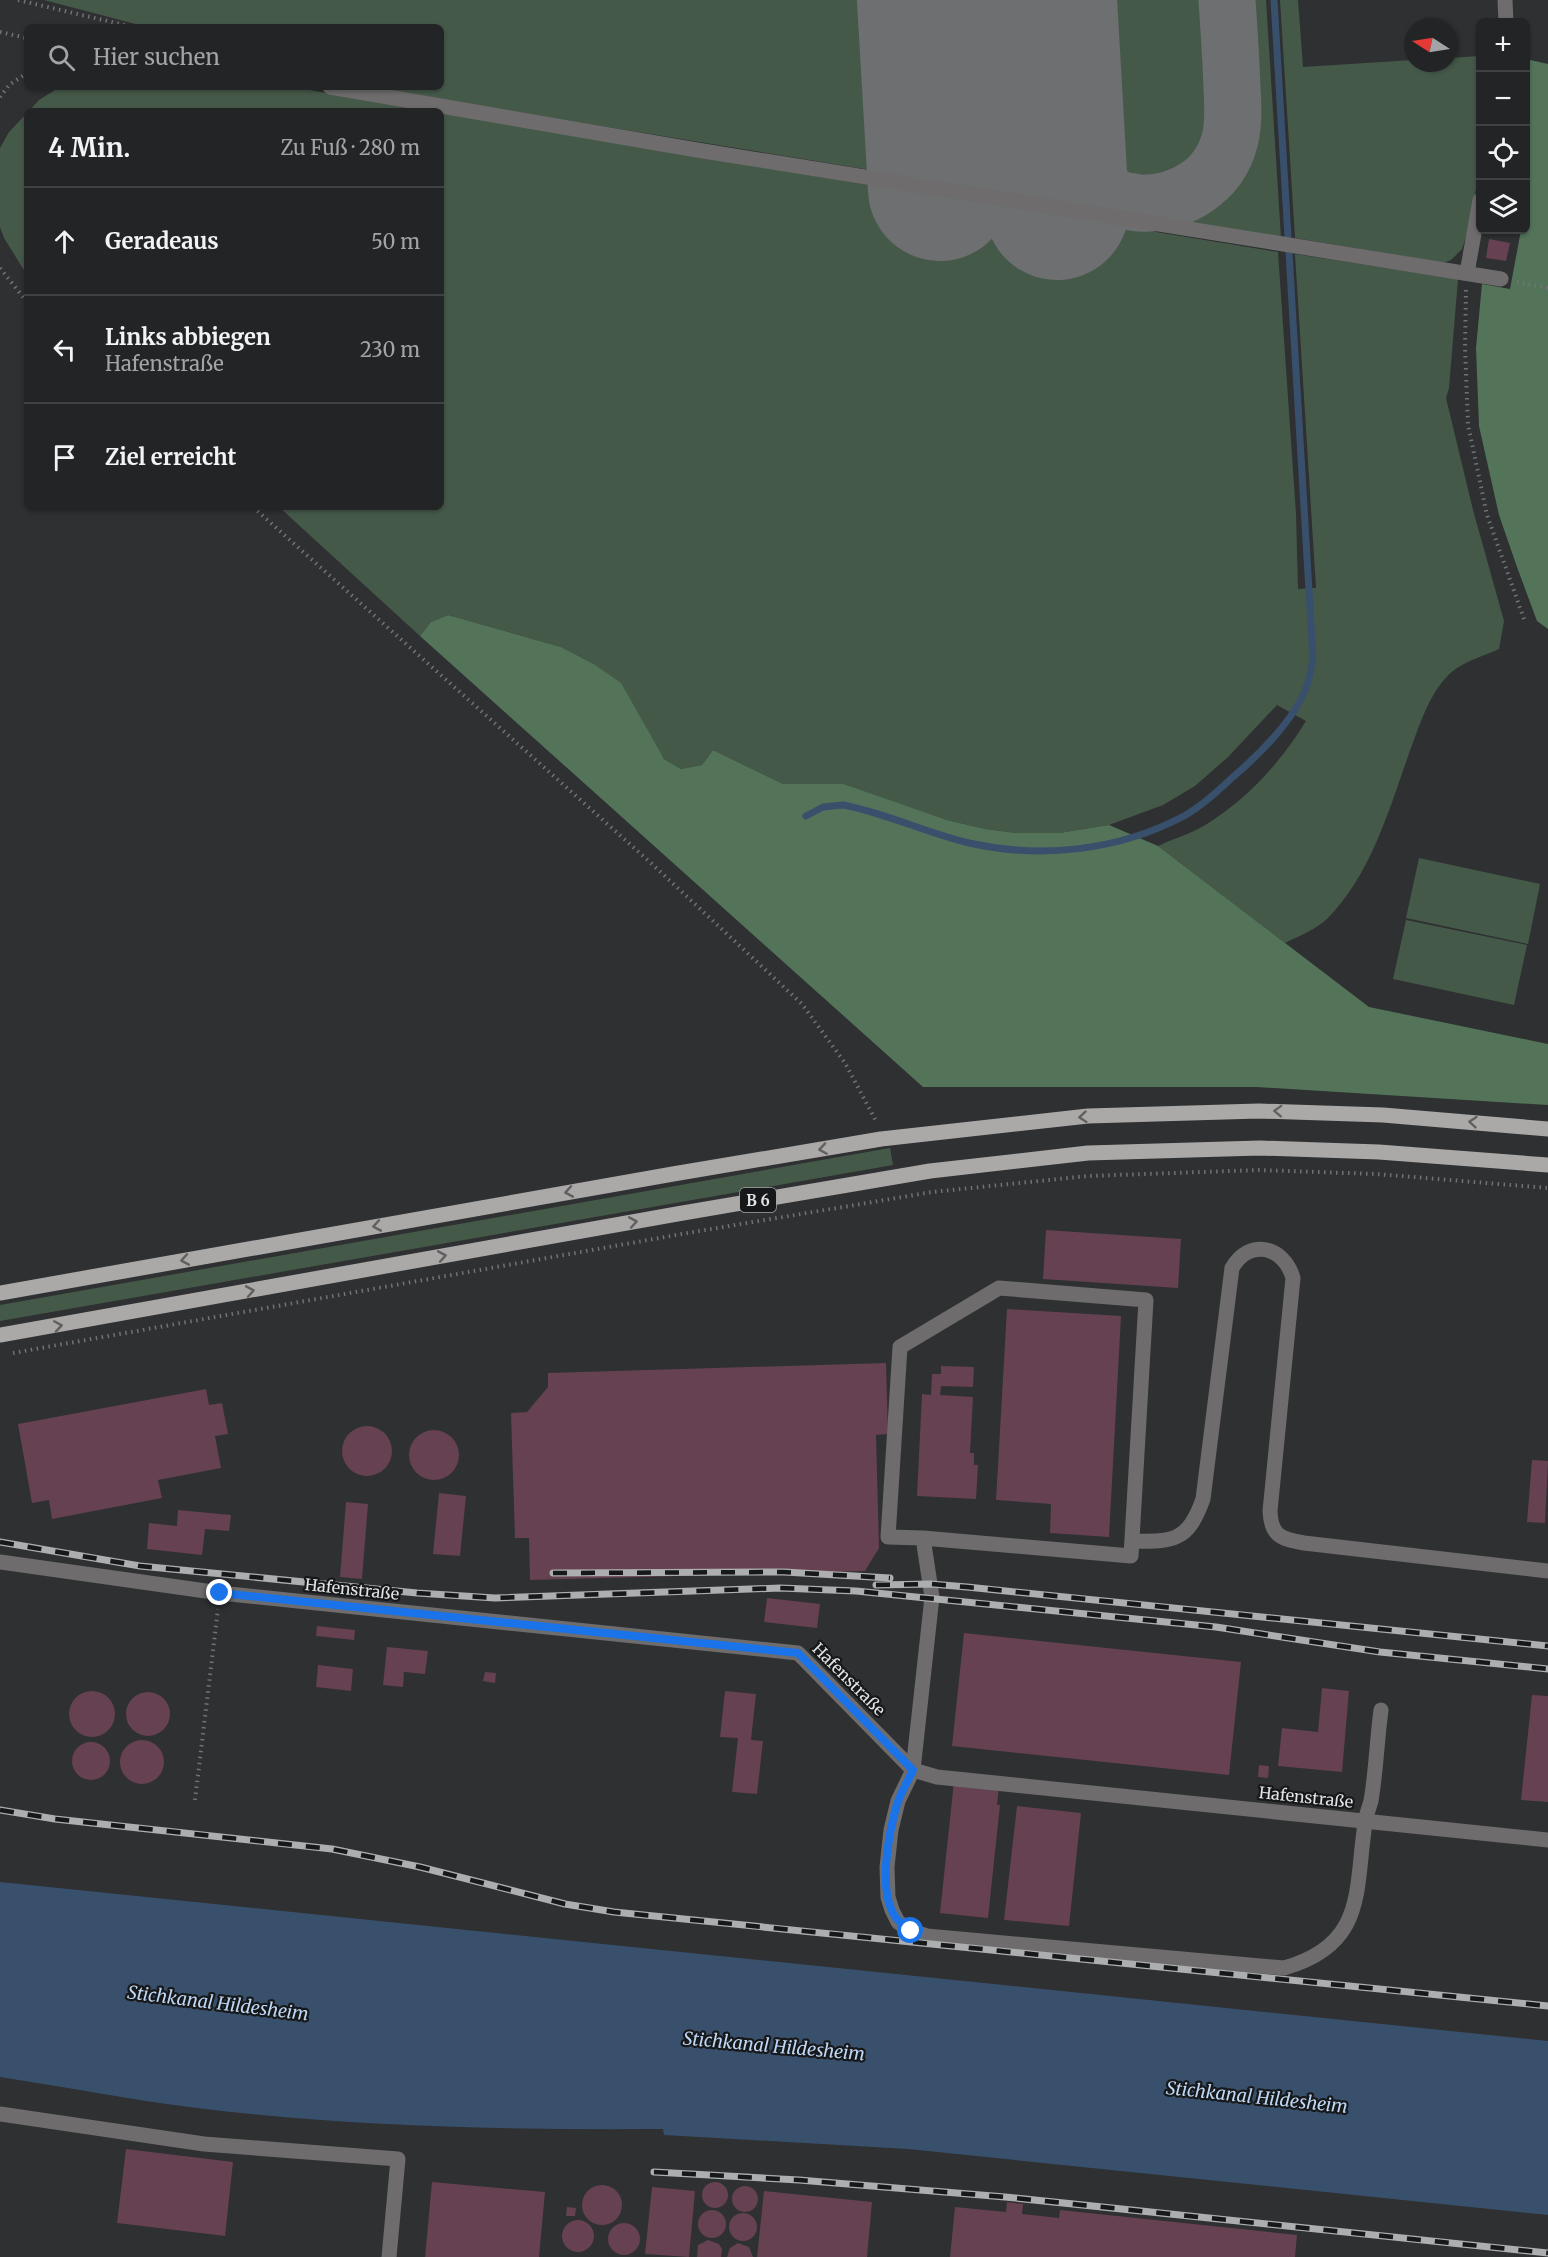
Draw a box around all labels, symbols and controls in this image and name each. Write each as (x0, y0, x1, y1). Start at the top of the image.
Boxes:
north arrow (1404, 18, 1458, 72)
map controls (1476, 18, 1530, 234)
button: + (1476, 18, 1530, 72)
search box (24, 24, 444, 90)
icon: search (45, 41, 78, 74)
text: Hier suchen (93, 43, 220, 71)
button: − (1476, 72, 1530, 126)
button: locate (1476, 126, 1530, 180)
text: 4 Min. (48, 131, 130, 164)
text: Zu Fuß · 280 m (280, 135, 420, 160)
button: layers (1476, 180, 1530, 234)
icon: ahead (48, 225, 81, 258)
text: Geradeaus (105, 227, 219, 255)
text: 50 m (371, 229, 420, 254)
text: Links abbiegen (105, 323, 271, 351)
icon: left (48, 333, 81, 366)
text: 230 m (360, 337, 420, 362)
text: Hafenstraße (105, 351, 224, 376)
icon: arrive (48, 441, 81, 474)
text: Ziel erreicht (105, 443, 236, 471)
one-way arrow (1274, 1105, 1283, 1118)
one-way arrow (1079, 1110, 1088, 1123)
one-way arrow (1468, 1116, 1477, 1129)
one-way arrow (819, 1142, 828, 1154)
one-way arrow (564, 1185, 574, 1198)
road number: B 6 (740, 1188, 776, 1212)
one-way arrow (629, 1216, 638, 1228)
one-way arrow (372, 1219, 382, 1232)
one-way arrow (436, 1250, 446, 1263)
one-way arrow (180, 1254, 190, 1266)
one-way arrow (244, 1285, 254, 1298)
one-way arrow (53, 1320, 62, 1332)
street label: Hafenstraße (304, 1574, 400, 1604)
route end (206, 1579, 232, 1605)
street label: Hafenstraße (808, 1638, 890, 1720)
street label: Hafenstraße (1258, 1782, 1354, 1812)
route start (897, 1917, 923, 1943)
water label: Stichkanal Hildesheim (126, 1980, 310, 2026)
water label: Stichkanal Hildesheim (682, 2027, 866, 2065)
water label: Stichkanal Hildesheim (1165, 2076, 1349, 2118)

